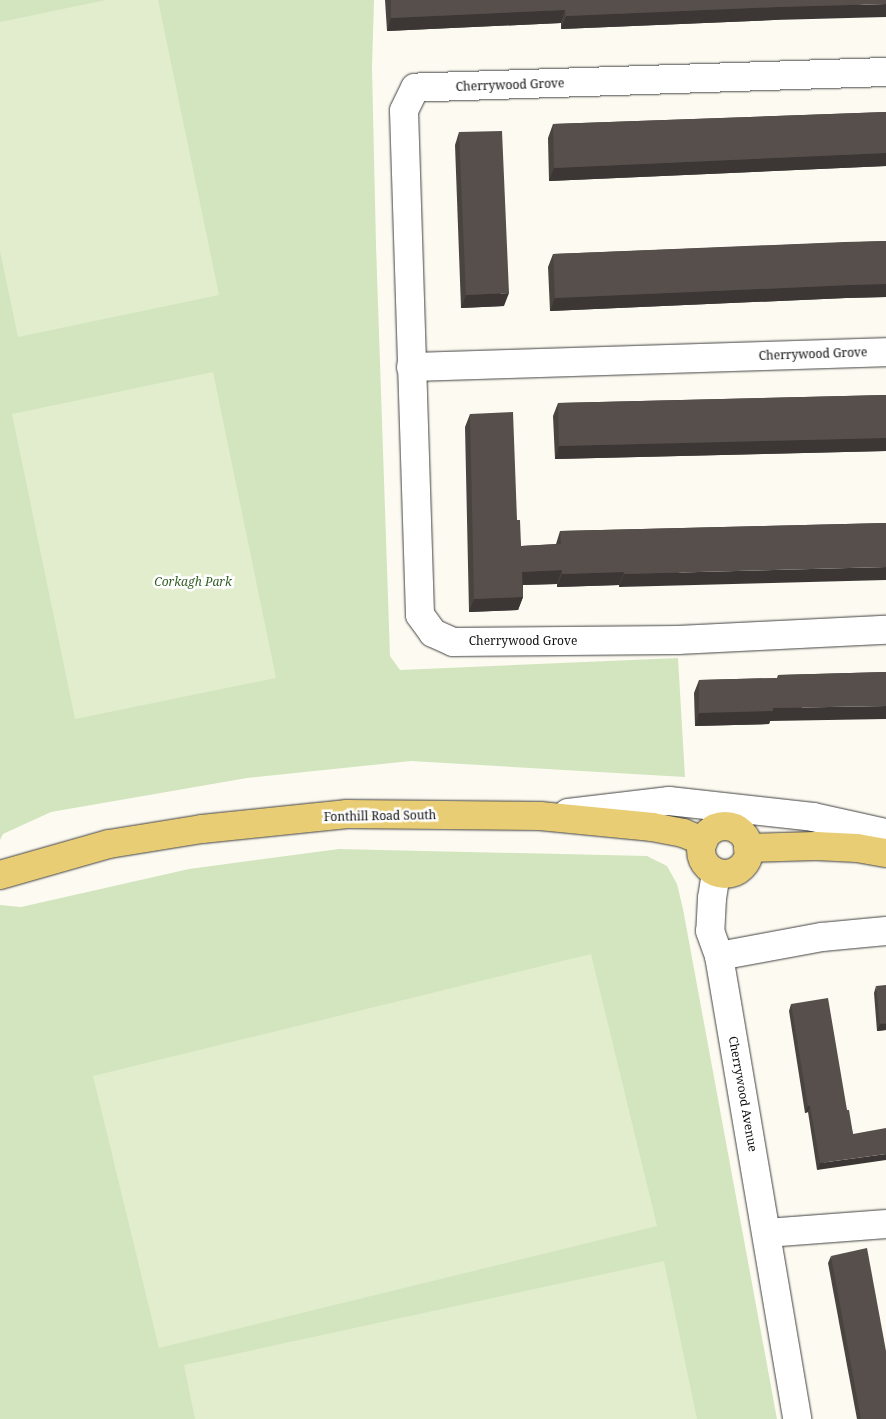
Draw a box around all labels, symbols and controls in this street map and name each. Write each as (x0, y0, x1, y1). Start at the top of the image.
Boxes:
street label: Cherrywood Grove (455, 76, 565, 94)
street label: Cherrywood Grove (758, 345, 868, 363)
park label: Corkagh Park (154, 575, 232, 589)
street label: Cherrywood Grove (469, 634, 577, 648)
street label: Fonthill Road South (324, 808, 436, 824)
street label: Cherrywood Avenue (726, 1035, 760, 1153)

